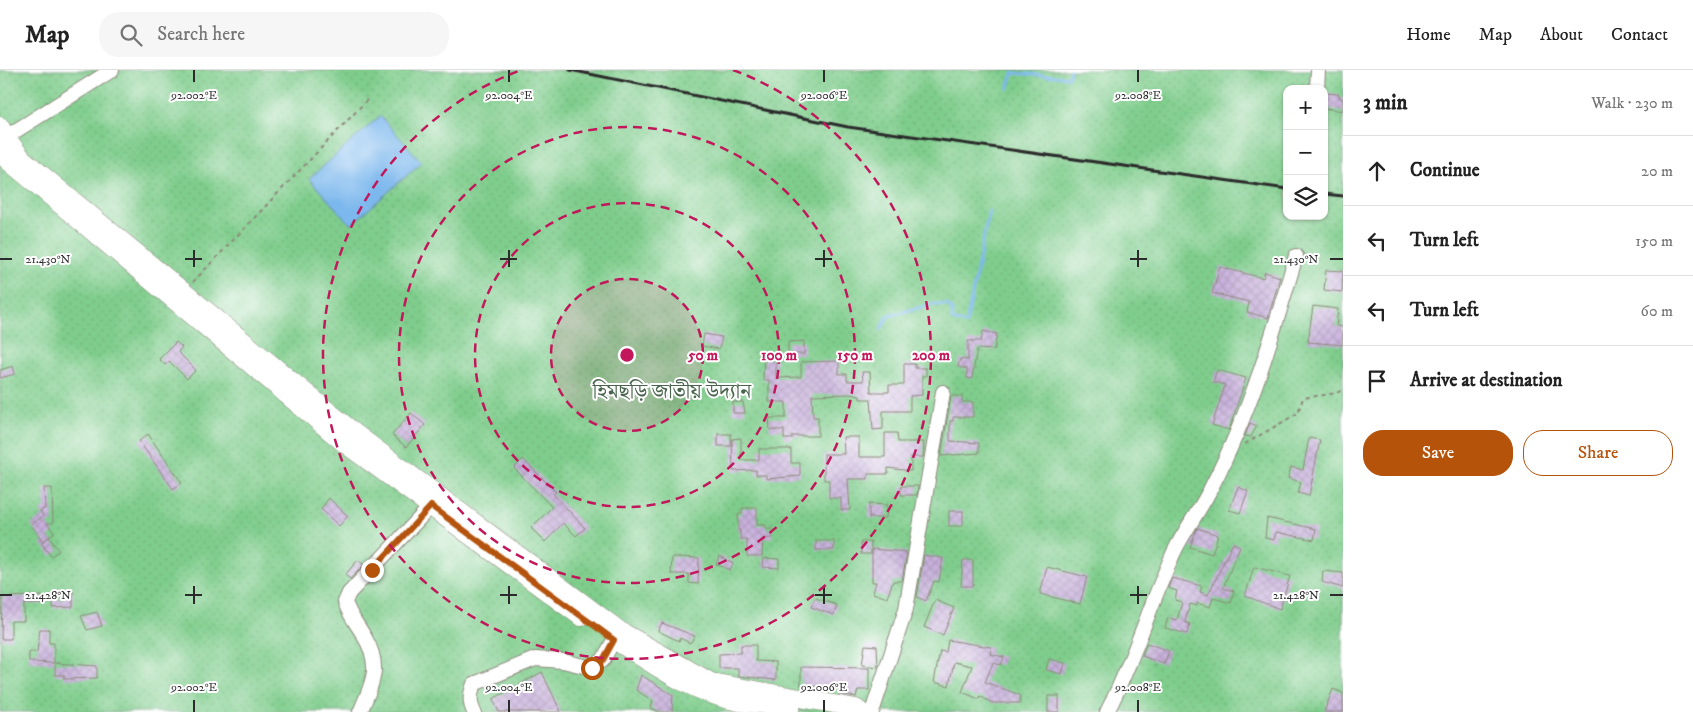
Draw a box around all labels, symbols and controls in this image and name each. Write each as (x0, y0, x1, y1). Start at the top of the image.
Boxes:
search box (99, 12, 449, 57)
text: Map (25, 20, 69, 50)
icon: search (117, 21, 145, 49)
text: Search here (157, 23, 245, 46)
text: Home (1406, 24, 1451, 46)
text: Map (1479, 24, 1512, 46)
text: About (1540, 24, 1583, 46)
text: Contact (1611, 24, 1668, 46)
map controls (1283, 85, 1328, 220)
button: + (1283, 85, 1328, 130)
text: 92.002°E (170, 88, 218, 103)
text: 92.004°E (484, 88, 533, 103)
text: 92.006°E (800, 88, 848, 103)
text: 92.008°E (1114, 88, 1162, 103)
text: 3 min (1363, 90, 1408, 116)
text: Walk · 230 m (1591, 93, 1673, 113)
button: − (1283, 130, 1328, 175)
icon: ahead (1363, 157, 1391, 185)
text: Continue (1410, 159, 1480, 182)
text: 20 m (1641, 161, 1673, 181)
button: layers (1283, 175, 1328, 220)
icon: left (1363, 227, 1391, 255)
text: Turn left (1410, 229, 1479, 252)
text: 150 m (1635, 231, 1673, 251)
text: 21.430°N (26, 252, 71, 267)
text: 21.430°N (1274, 252, 1319, 267)
icon: left (1363, 297, 1391, 325)
text: Turn left (1410, 299, 1479, 322)
text: 60 m (1641, 301, 1673, 321)
centre of rings (618, 346, 636, 364)
text: 50 m (687, 346, 719, 365)
text: 100 m (761, 346, 798, 365)
text: 150 m (837, 346, 873, 365)
text: 200 m (912, 346, 951, 365)
icon: arrive (1363, 367, 1391, 395)
text: Arrive at destination (1410, 369, 1562, 392)
park label: হিমছড়ি জাতীয় উদ্যান (592, 378, 752, 405)
button: Save (1363, 430, 1513, 476)
button: Share (1523, 430, 1673, 476)
route end (361, 559, 384, 582)
text: 21.428°N (25, 588, 71, 603)
text: 21.428°N (1273, 588, 1319, 603)
route start (581, 657, 604, 680)
text: 92.002°E (170, 680, 218, 695)
text: 92.004°E (484, 680, 533, 695)
text: 92.006°E (800, 680, 848, 695)
text: 92.008°E (1114, 680, 1162, 695)

